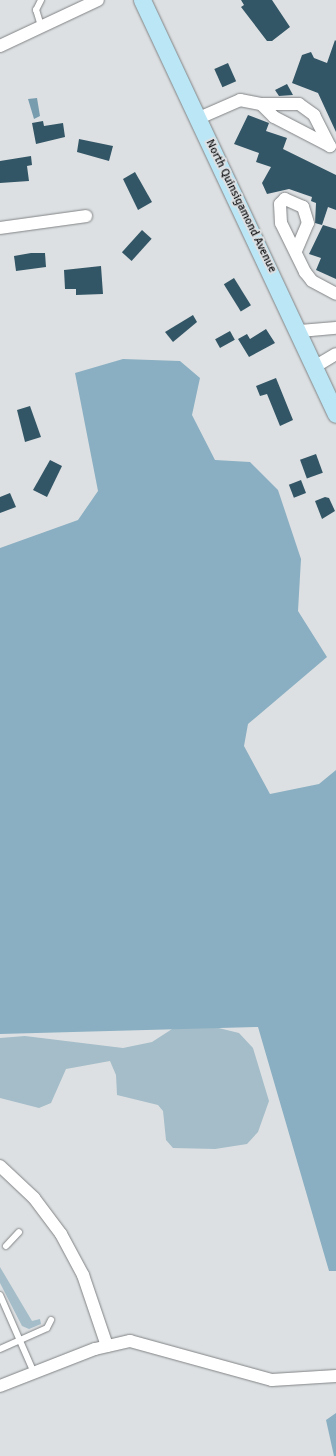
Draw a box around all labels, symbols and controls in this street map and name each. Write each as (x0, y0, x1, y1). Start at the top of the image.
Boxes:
street label: North Quinsigamond Avenue (202, 137, 280, 275)

